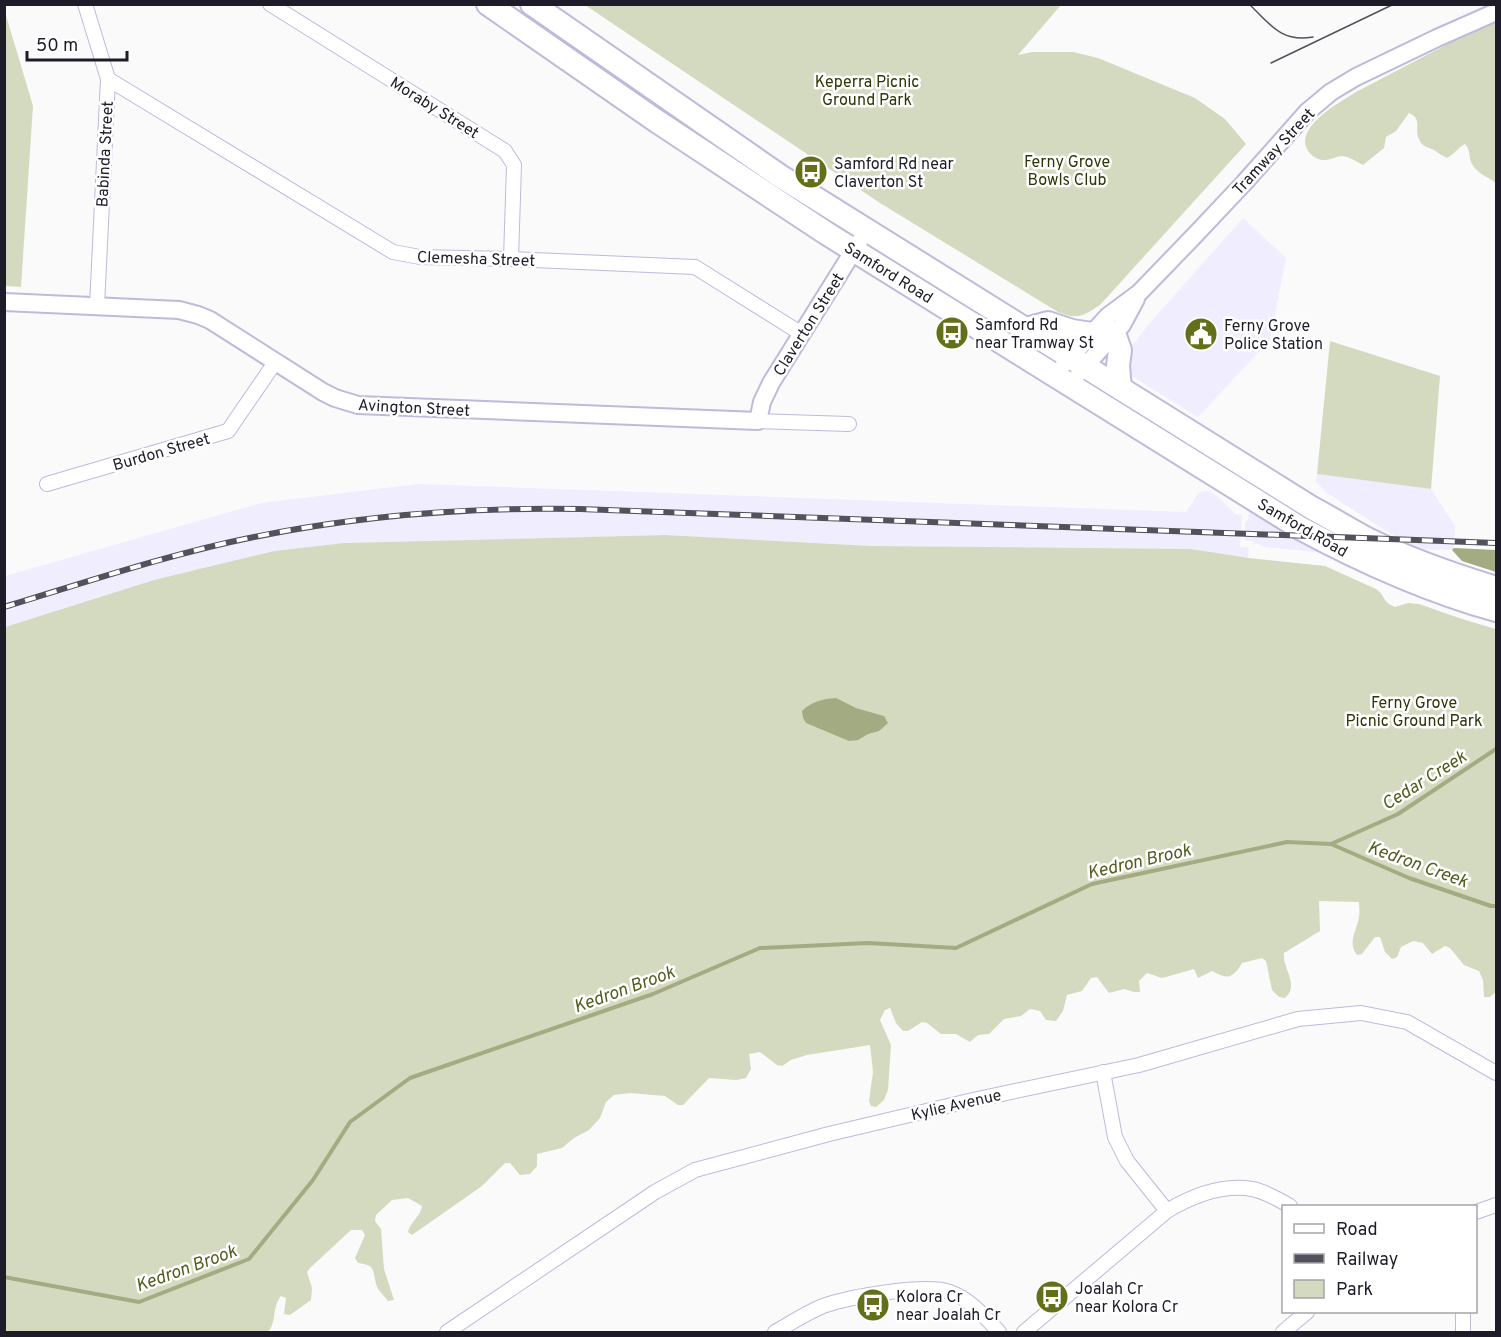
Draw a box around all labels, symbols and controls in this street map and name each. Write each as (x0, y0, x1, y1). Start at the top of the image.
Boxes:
scale bar (27, 24, 128, 62)
text: 50 m (36, 35, 78, 58)
street label: Moraby Street (386, 73, 482, 144)
park label: Keperra Picnic Ground Park (815, 73, 919, 111)
street label: Babinda Street (93, 100, 119, 208)
street label: Tramway Street (1229, 105, 1320, 200)
park label: Ferny Grove Bowls Club (1024, 153, 1110, 191)
bus stop icon: Samford Rd near Claverton St (793, 154, 829, 190)
place label: Samford Rd near Claverton St (834, 155, 954, 193)
street label: Samford Road (840, 238, 936, 309)
street label: Clemesha Street (416, 248, 535, 272)
street label: Claverton Street (770, 270, 849, 380)
bus stop icon: Samford Rd near Tramway St (934, 315, 970, 351)
place label: Samford Rd near Tramway St (975, 316, 1094, 354)
public building icon: Ferny Grove Police Station (1183, 316, 1219, 352)
place label: Ferny Grove Police Station (1224, 317, 1323, 355)
street label: Avington Street (357, 396, 470, 422)
street label: Burdon Street (111, 430, 212, 476)
street label: Samford Road (1253, 495, 1351, 563)
park label: Ferny Grove Picnic Ground Park (1346, 694, 1482, 732)
water label: Cedar Creek (1378, 746, 1472, 816)
water label: Kedron Creek (1364, 837, 1472, 895)
water label: Kedron Brook (1085, 839, 1194, 886)
water label: Kedron Brook (571, 961, 679, 1019)
street label: Kylie Avenue (909, 1086, 1003, 1126)
legend (1282, 1205, 1477, 1313)
text: Road (1336, 1219, 1378, 1242)
water label: Kedron Brook (133, 1240, 241, 1298)
text: Railway (1336, 1249, 1398, 1272)
bus stop icon: Joalah Cr near Kolora Cr (1034, 1279, 1070, 1315)
text: Park (1336, 1279, 1373, 1302)
place label: Joalah Cr near Kolora Cr (1075, 1280, 1178, 1318)
bus stop icon: Kolora Cr near Joalah Cr (855, 1287, 891, 1323)
place label: Kolora Cr near Joalah Cr (896, 1288, 1001, 1326)

